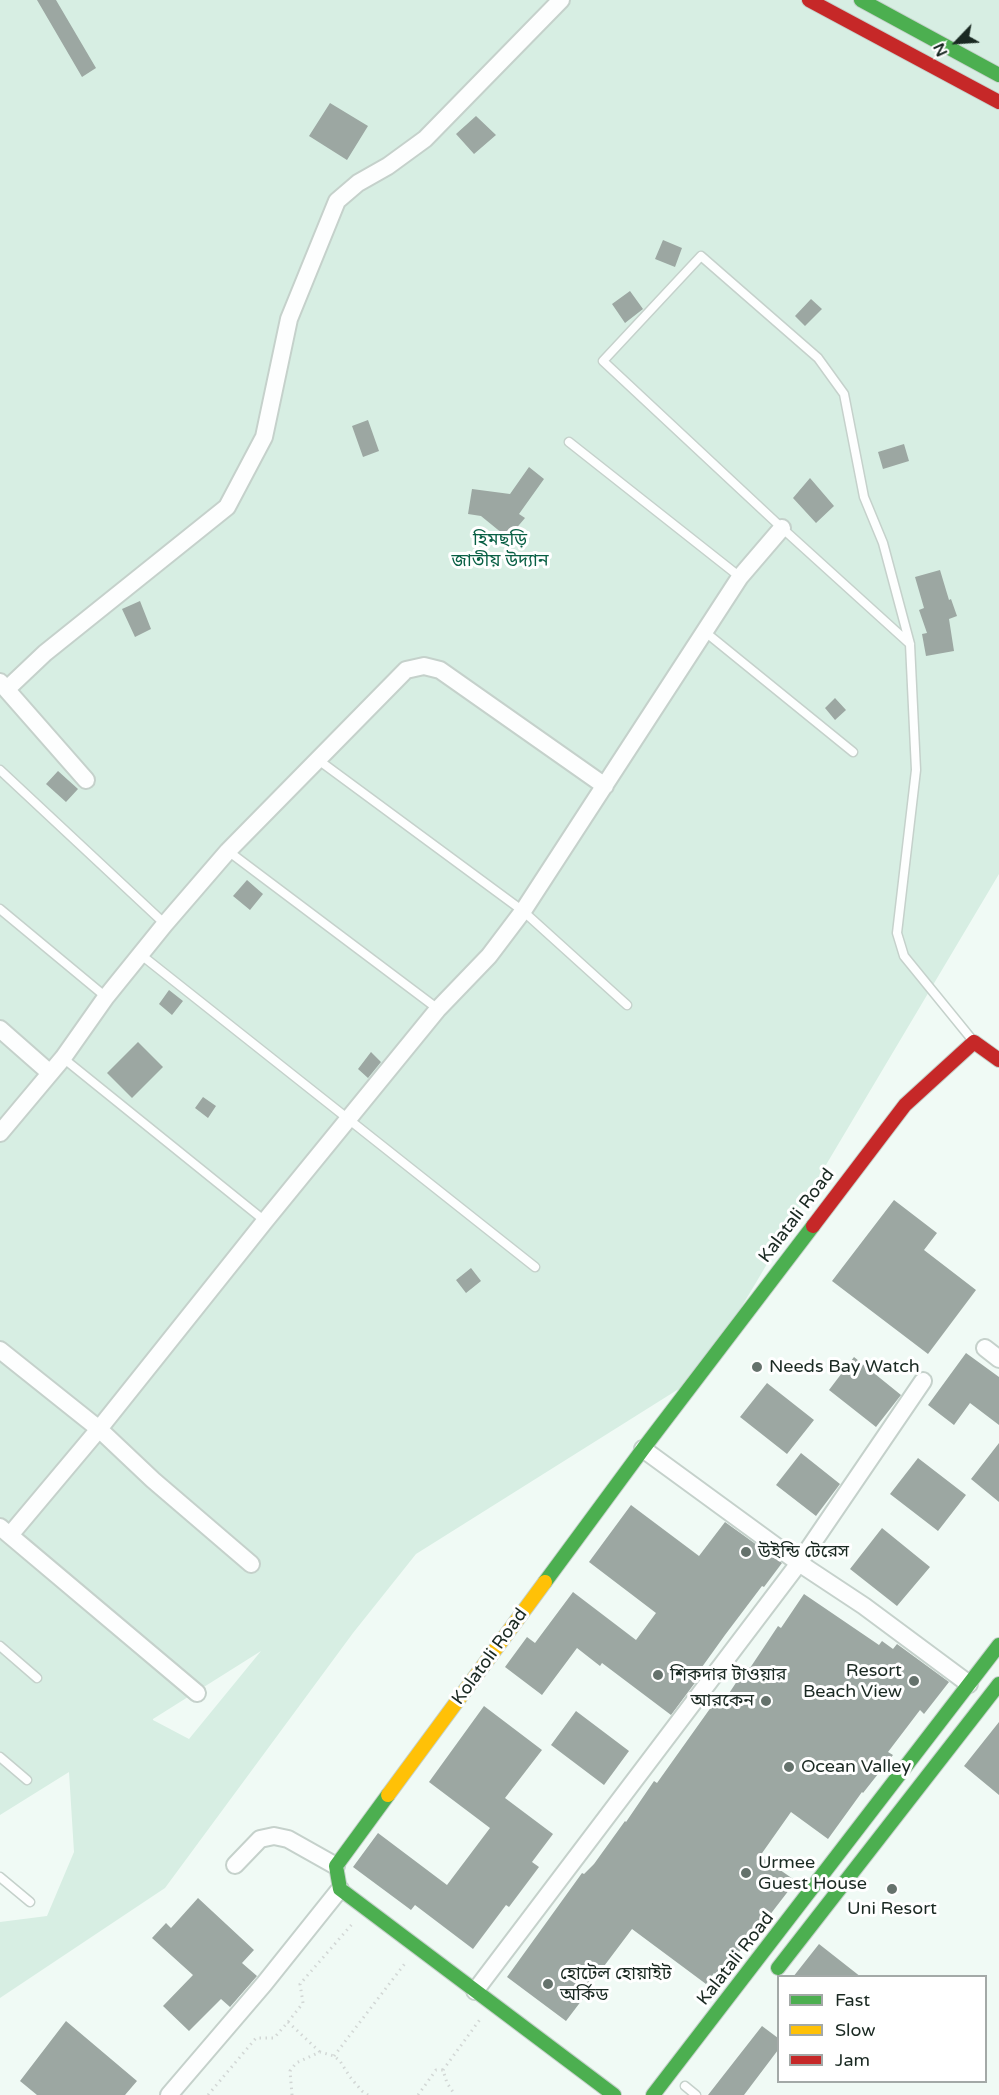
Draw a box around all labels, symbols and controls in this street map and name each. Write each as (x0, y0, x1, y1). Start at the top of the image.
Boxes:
north arrow (927, 12, 987, 72)
text: N (929, 40, 952, 60)
park label: হিমছড়ি জাতীয় উদ্যান (451, 529, 549, 572)
street label: Kalatali Road (755, 1165, 839, 1267)
place label: Needs Bay Watch (769, 1356, 920, 1378)
marker: Needs Bay Watch (750, 1360, 764, 1374)
place label: উইন্ডি টেরেস (758, 1541, 849, 1563)
marker: উইন্ডি টেরেস (739, 1545, 753, 1559)
street label: Kolatoli Road (448, 1605, 532, 1709)
place label: Resort Beach View (803, 1660, 902, 1702)
place label: শিকদার টাওয়ার (670, 1664, 786, 1686)
marker: শিকদার টাওয়ার (651, 1668, 665, 1682)
marker: Resort Beach View (907, 1674, 921, 1688)
place label: আরকেন (691, 1690, 754, 1712)
marker: আরকেন (759, 1694, 773, 1708)
place label: Ocean Valley (801, 1756, 911, 1778)
marker: Ocean Valley (782, 1760, 796, 1774)
place label: Urmee Guest House (758, 1852, 867, 1894)
marker: Urmee Guest House (739, 1866, 753, 1880)
marker: Uni Resort (885, 1882, 899, 1896)
place label: Uni Resort (847, 1898, 937, 1920)
street label: Kalatali Road (693, 1908, 779, 2010)
place label: হোটেল হোয়াইট অর্কিড (560, 1963, 671, 2006)
legend (777, 1975, 987, 2083)
marker: হোটেল হোয়াইট অর্কিড (541, 1977, 555, 1991)
text: Fast (835, 1989, 870, 2011)
text: Slow (835, 2019, 876, 2041)
text: Jam (835, 2049, 870, 2071)

